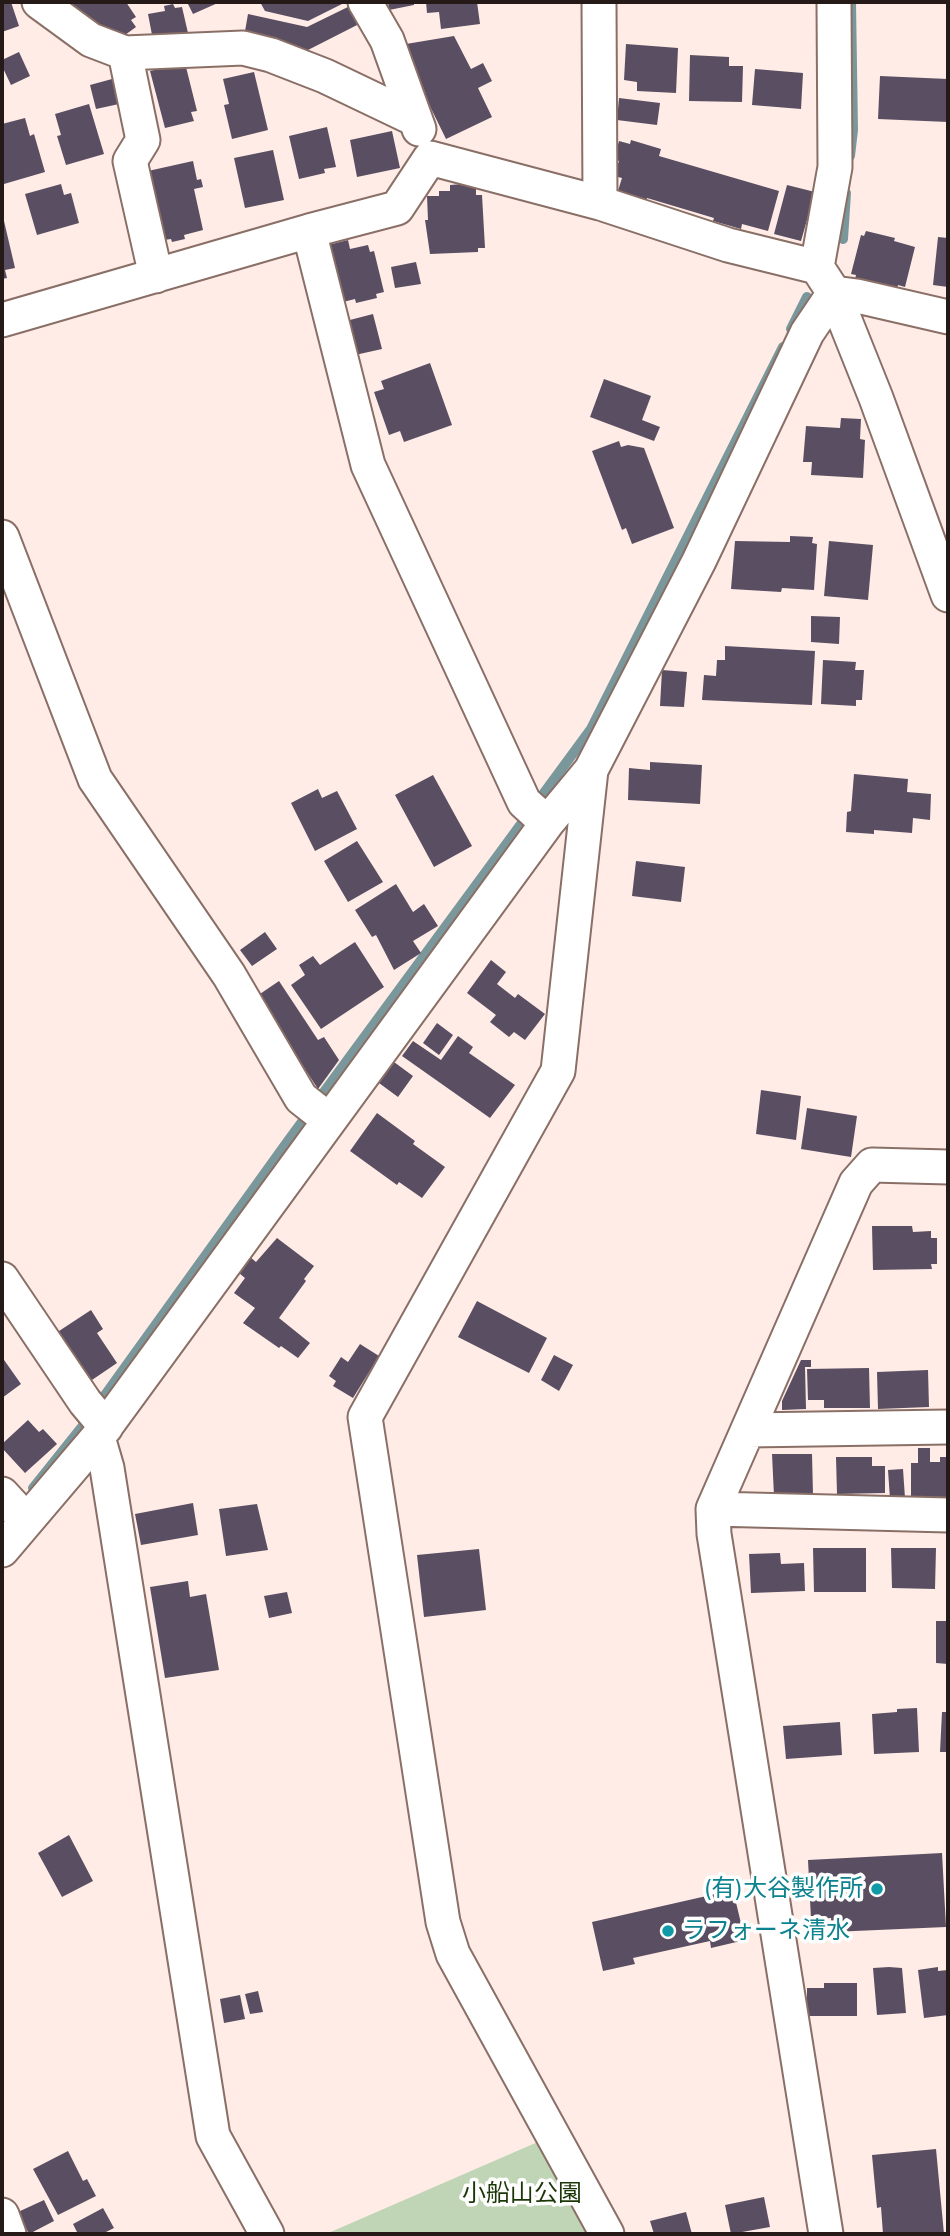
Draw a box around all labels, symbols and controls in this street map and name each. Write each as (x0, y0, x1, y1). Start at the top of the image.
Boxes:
place label: (有)大谷製作所 (704, 1875, 863, 1903)
marker: (有)大谷製作所 (869, 1881, 885, 1897)
place label: ラフォーネ清水 (682, 1917, 850, 1945)
marker: ラフォーネ清水 (660, 1923, 676, 1939)
park label: 小船山公園 (462, 2180, 582, 2208)

